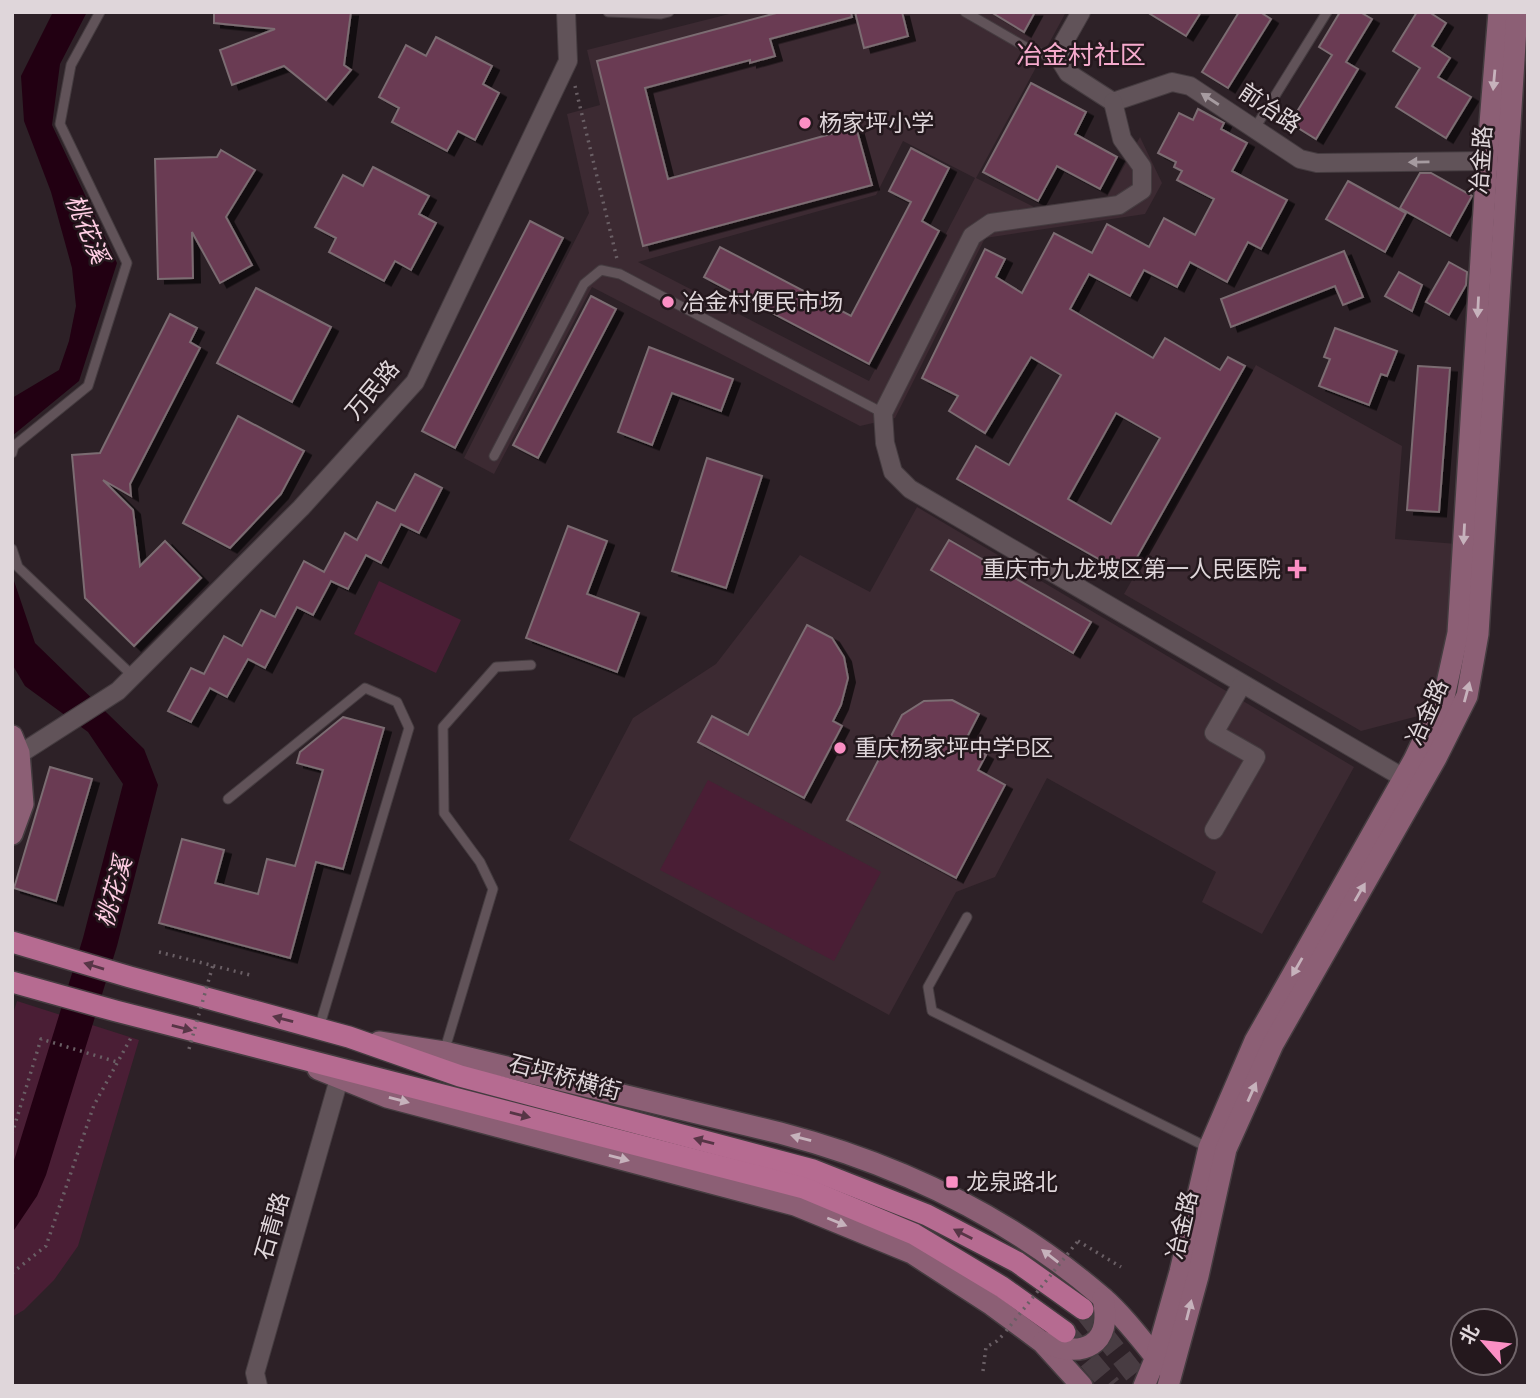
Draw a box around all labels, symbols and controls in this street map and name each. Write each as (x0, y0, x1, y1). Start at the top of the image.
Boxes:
district label: 冶金村社区 (1016, 40, 1146, 70)
one-way arrow (1488, 69, 1499, 91)
street label: 前冶路 (1234, 77, 1306, 138)
one-way arrow (1201, 92, 1219, 106)
place label: 杨家坪小学 (819, 109, 934, 136)
marker: 杨家坪小学 (797, 115, 813, 131)
street label: 冶金路 (1465, 125, 1496, 195)
one-way arrow (1408, 156, 1430, 168)
water label: 桃花溪 (60, 190, 116, 270)
place label: 冶金村便民市场 (682, 288, 843, 315)
marker: 冶金村便民市场 (660, 294, 676, 310)
one-way arrow (1472, 296, 1483, 318)
street label: 万民路 (339, 355, 404, 425)
one-way arrow (1459, 524, 1470, 546)
place label: 重庆市九龙坡区第一人民医院 (982, 555, 1281, 582)
marker: 重庆市九龙坡区第一人民医院 (1287, 559, 1307, 579)
street label: 冶金路 (1400, 675, 1453, 749)
one-way arrow (1462, 681, 1472, 702)
place label: 重庆杨家坪中学B区 (854, 734, 1053, 761)
marker: 重庆杨家坪中学B区 (832, 740, 848, 756)
water label: 桃花溪 (90, 850, 138, 930)
one-way arrow (1354, 882, 1366, 902)
one-way arrow (1291, 958, 1303, 977)
one-way arrow (83, 961, 104, 971)
one-way arrow (272, 1014, 293, 1024)
one-way arrow (172, 1023, 194, 1034)
street label: 石坪桥横街 (506, 1049, 624, 1104)
one-way arrow (1246, 1082, 1258, 1102)
one-way arrow (388, 1095, 410, 1106)
one-way arrow (509, 1110, 531, 1121)
one-way arrow (790, 1133, 811, 1143)
one-way arrow (692, 1135, 714, 1146)
one-way arrow (609, 1154, 630, 1164)
place label: 龙泉路北 (966, 1168, 1058, 1195)
marker: 龙泉路北 (944, 1174, 960, 1190)
street label: 冶金路 (1161, 1188, 1202, 1262)
street label: 石青路 (249, 1189, 294, 1263)
one-way arrow (826, 1217, 847, 1228)
one-way arrow (953, 1228, 973, 1240)
one-way arrow (1041, 1249, 1059, 1264)
one-way arrow (1184, 1299, 1195, 1321)
north arrow (1449, 1307, 1519, 1377)
text: 北 (1455, 1320, 1483, 1348)

